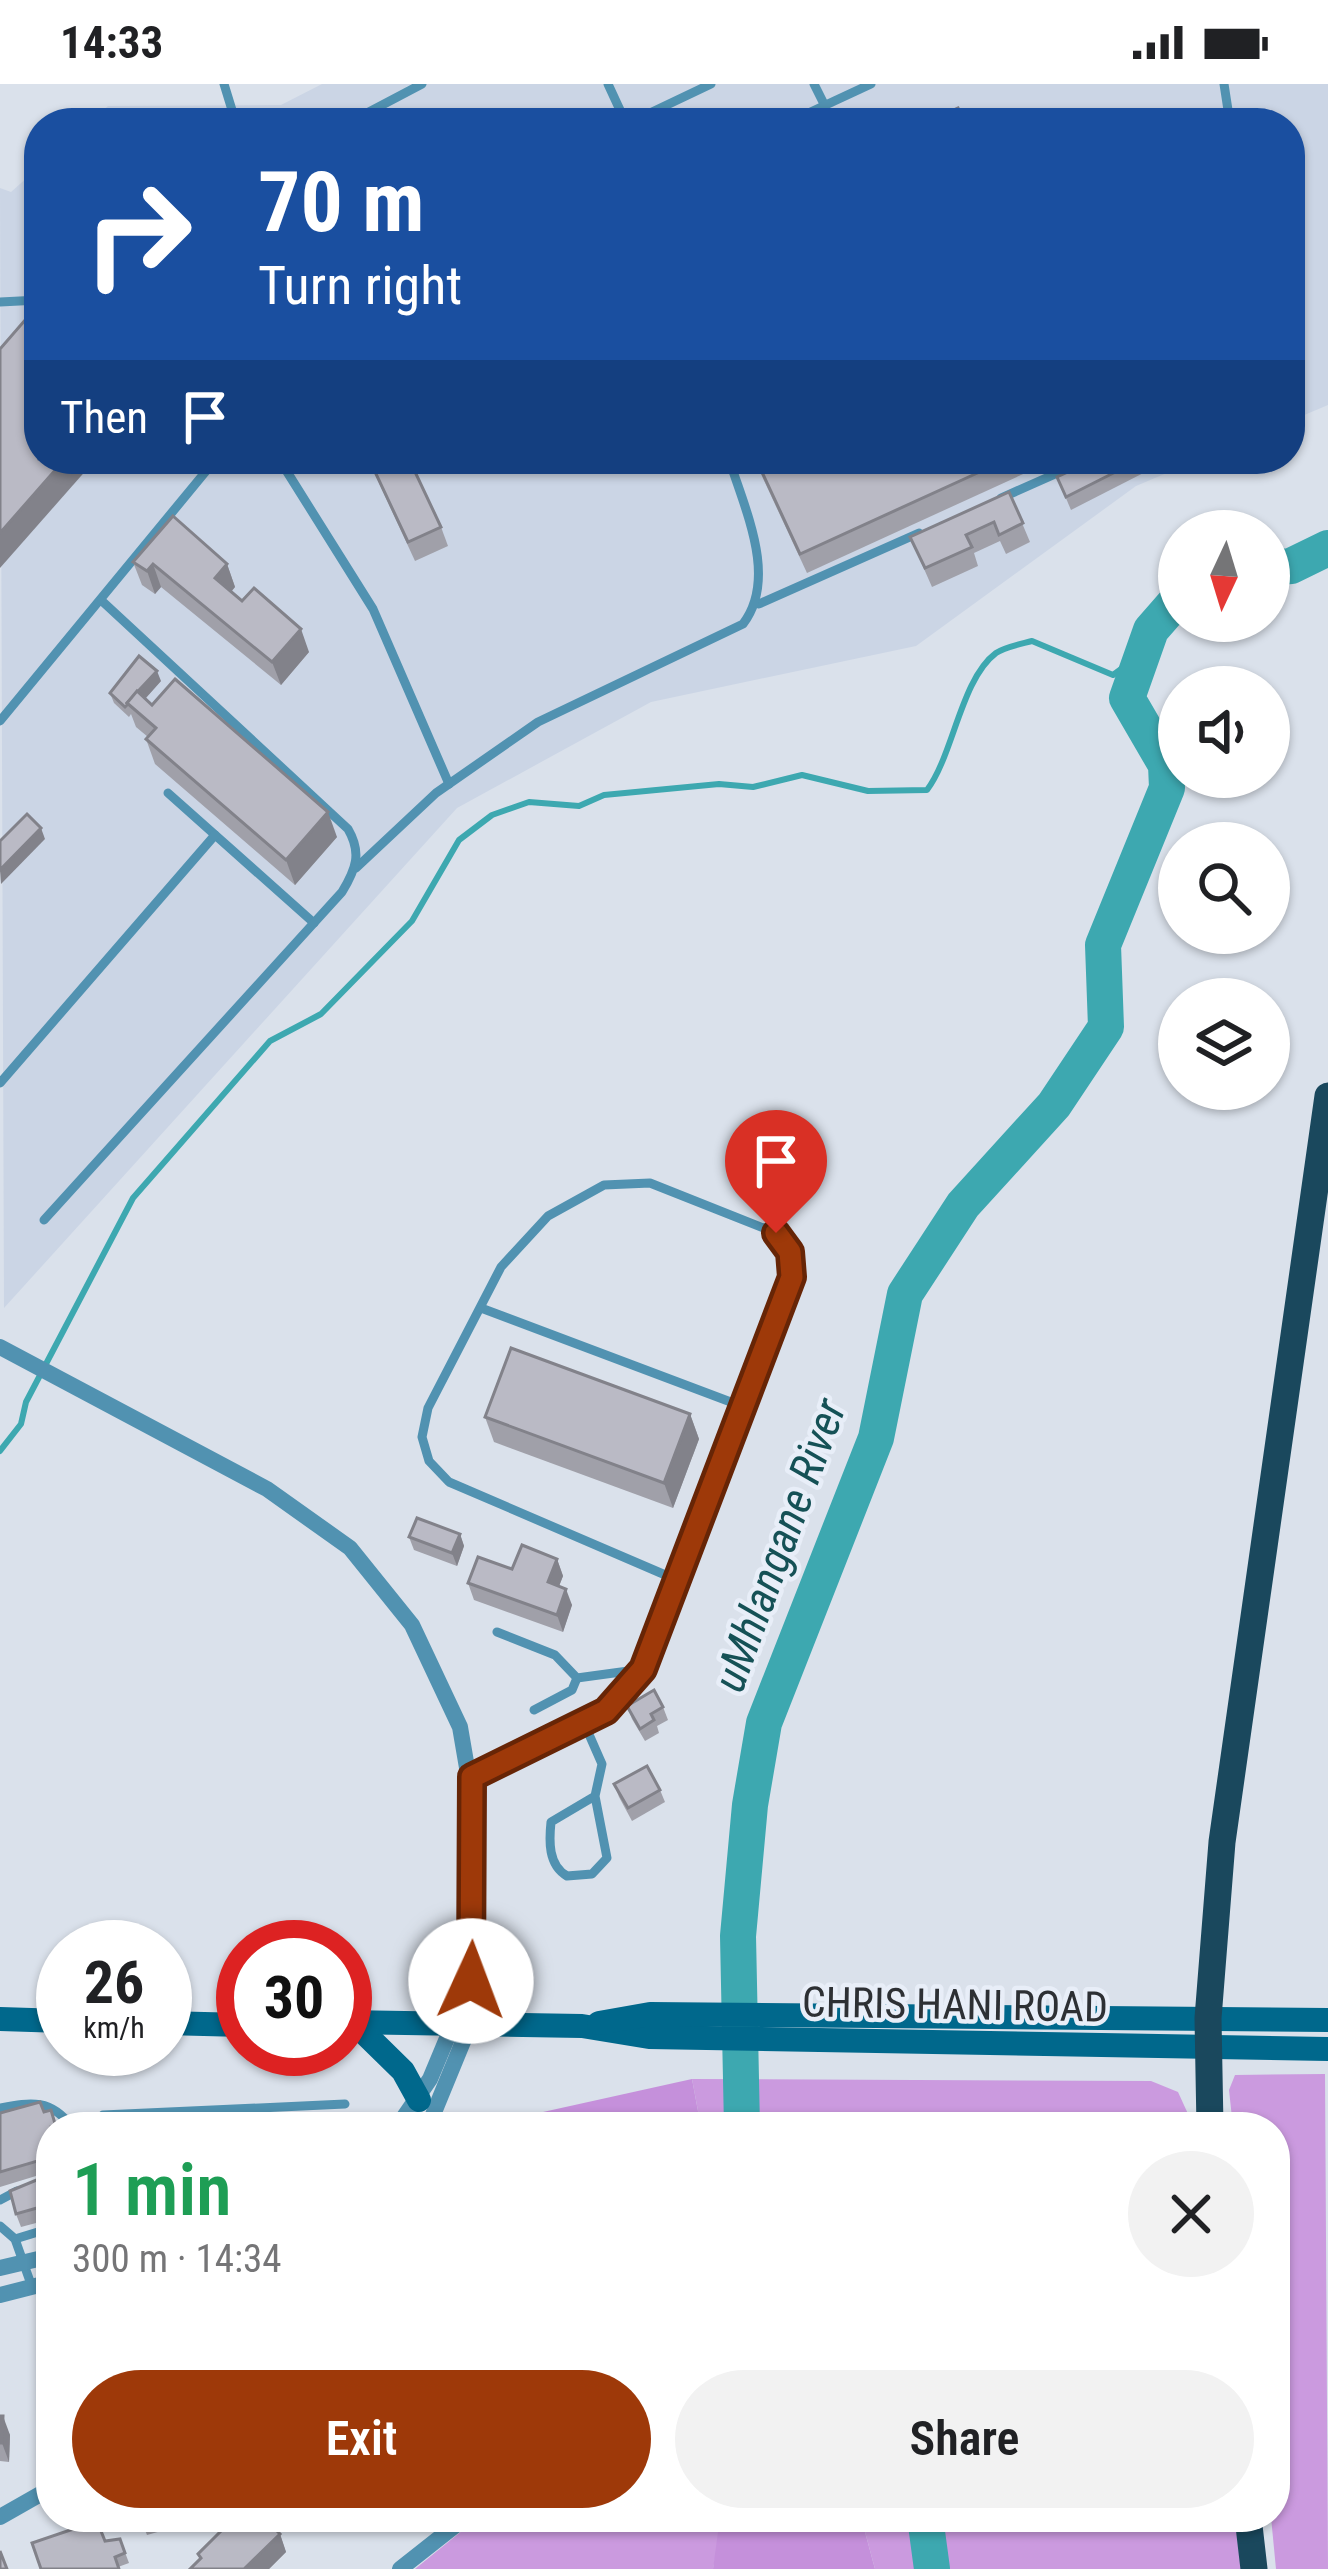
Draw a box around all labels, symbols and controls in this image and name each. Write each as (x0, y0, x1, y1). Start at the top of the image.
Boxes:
text: 14:33 (60, 16, 163, 69)
text: 70 m (258, 153, 425, 252)
icon: right (60, 156, 216, 312)
text: Turn right (258, 254, 462, 317)
icon: arrive (172, 384, 238, 450)
text: Then (60, 391, 148, 444)
north arrow (1158, 510, 1290, 642)
map controls (1158, 510, 1290, 1110)
button: sound (1158, 666, 1290, 798)
button: search (1158, 822, 1290, 954)
button: layers (1158, 978, 1290, 1110)
pin (725, 1110, 827, 1233)
icon: arrive (743, 1128, 809, 1194)
water label: uMhlangane River (702, 1390, 857, 1698)
position arrow (408, 1918, 534, 2044)
speed limit sign: 30 (216, 1920, 372, 2076)
text: 26 (84, 1947, 144, 2018)
street label: CHRIS HANI ROAD (802, 1977, 1108, 2032)
text: km/h (83, 2010, 145, 2045)
text: 1 min (72, 2148, 231, 2233)
button: close (1128, 2151, 1254, 2277)
text: 300 m · 14:34 (72, 2236, 282, 2282)
button: Exit (72, 2370, 651, 2508)
button: Share (675, 2370, 1254, 2508)

